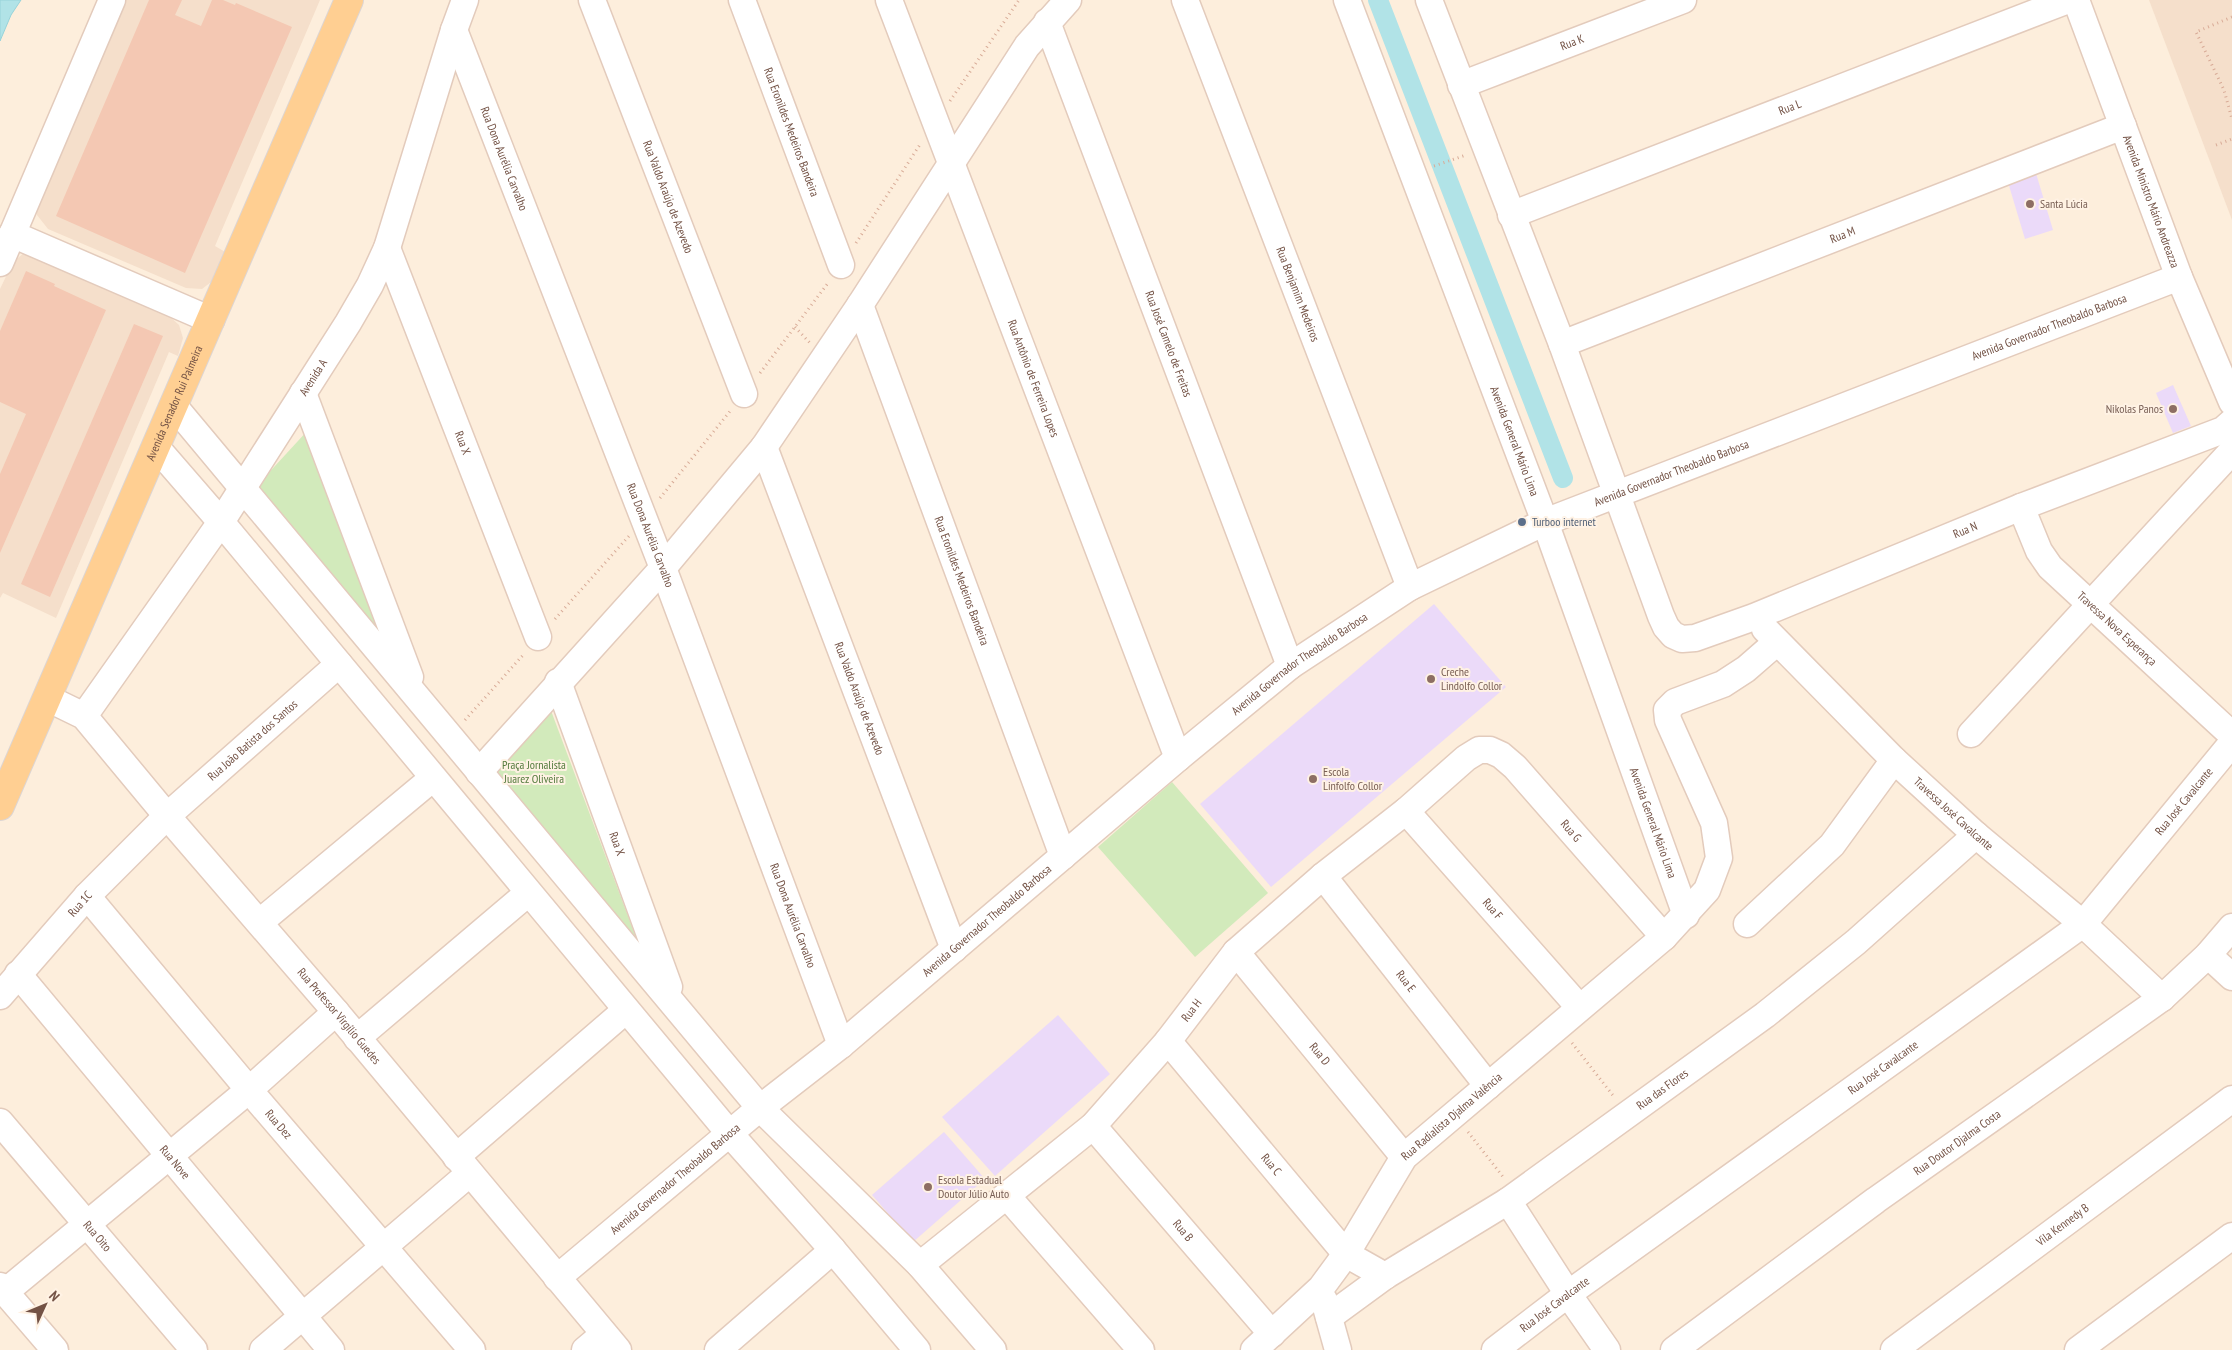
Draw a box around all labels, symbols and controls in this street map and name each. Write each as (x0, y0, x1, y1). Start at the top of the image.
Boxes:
street label: Rua K (1558, 31, 1586, 53)
street label: Rua Eronildes Medeiros Bandeira (761, 65, 823, 199)
street label: Rua L (1776, 96, 1803, 118)
street label: Rua Dona Aurélia Carvalho (477, 104, 531, 213)
street label: Avenida Ministro Mário Andreazza (2120, 133, 2183, 270)
street label: Rua Valdo Araújo de Azevedo (640, 138, 697, 255)
place label: Santa Lúcia (2040, 196, 2088, 211)
marker: Santa Lúcia (2024, 198, 2036, 210)
street label: Rua M (1828, 223, 1857, 246)
street label: Rua Benjamim Medeiros (1273, 244, 1323, 344)
street label: Rua José Camelo de Freitas (1142, 289, 1196, 399)
street label: Avenida Governador Theobaldo Barbosa (1969, 290, 2129, 363)
street label: Rua Antônio de Ferreira Lopes (1005, 317, 1063, 439)
street label: Avenida Senador Rui Palmeira (142, 343, 206, 463)
street label: Avenida A (296, 356, 330, 398)
street label: Avenida General Mário Lima (1487, 384, 1543, 498)
place label: Nikolas Panos (2106, 401, 2163, 416)
marker: Nikolas Panos (2167, 403, 2179, 415)
street label: Rua X (452, 429, 474, 457)
street label: Avenida Governador Theobaldo Barbosa (1592, 436, 1751, 509)
street label: Rua Dona Aurélia Carvalho (624, 481, 677, 589)
street label: Rua Eronildes Medeiros Bandeira (931, 514, 993, 648)
place label: Turboo internet (1532, 514, 1597, 529)
marker: Turboo internet (1516, 516, 1528, 528)
street label: Rua N (1951, 518, 1979, 541)
street label: Travessa Nova Esperança (2074, 588, 2160, 669)
street label: Avenida Governador Theobaldo Barbosa (1228, 609, 1370, 718)
street label: Rua Valdo Araújo de Azevedo (832, 640, 888, 757)
place label: Creche Lindolfo Collor (1441, 664, 1503, 693)
marker: Creche Lindolfo Collor (1425, 673, 1437, 685)
street label: Rua João Batista dos Santos (204, 696, 300, 784)
park label: Praça Jornalista Juarez Oliveira (502, 757, 566, 786)
place label: Escola Linfolfo Collor (1323, 764, 1383, 793)
street label: Rua José Cavalcante (2151, 764, 2216, 838)
street label: Avenida General Mário Lima (1627, 765, 1680, 880)
marker: Escola Linfolfo Collor (1307, 773, 1319, 785)
street label: Travessa José Cavalcante (1911, 774, 1997, 853)
street label: Rua G (1558, 816, 1585, 845)
street label: Rua X (606, 830, 628, 857)
street label: Rua Dona Aurélia Carvalho (767, 861, 819, 970)
street label: Avenida Governador Theobaldo Barbosa (919, 861, 1054, 980)
street label: Rua 1C (64, 887, 95, 920)
street label: Rua F (1480, 895, 1506, 923)
street label: Rua Professor Virgílio Guedes (294, 965, 384, 1067)
street label: Rua E (1393, 967, 1419, 995)
street label: Rua H (1178, 996, 1205, 1024)
street label: Rua José Cavalcante (1845, 1037, 1921, 1098)
street label: Rua D (1306, 1039, 1334, 1068)
street label: Rua das Flores (1633, 1065, 1691, 1113)
street label: Rua Radialista Djalma Valência (1398, 1069, 1505, 1163)
street label: Rua Dez (262, 1106, 296, 1142)
street label: Rua Doutor Djalma Costa (1910, 1106, 2004, 1178)
street label: Avenida Governador Theobaldo Barbosa (607, 1120, 743, 1237)
street label: Rua Nove (157, 1142, 194, 1182)
street label: Rua C (1258, 1150, 1285, 1179)
place label: Escola Estadual Doutor Júlio Auto (938, 1172, 1009, 1201)
marker: Escola Estadual Doutor Júlio Auto (922, 1181, 934, 1193)
street label: Vila Kennedy B (2032, 1200, 2092, 1249)
street label: Rua B (1170, 1216, 1197, 1245)
street label: Rua Oito (80, 1217, 115, 1254)
street label: Rua José Cavalcante (1517, 1273, 1592, 1335)
north arrow (20, 1280, 70, 1330)
text: N (45, 1287, 63, 1305)

